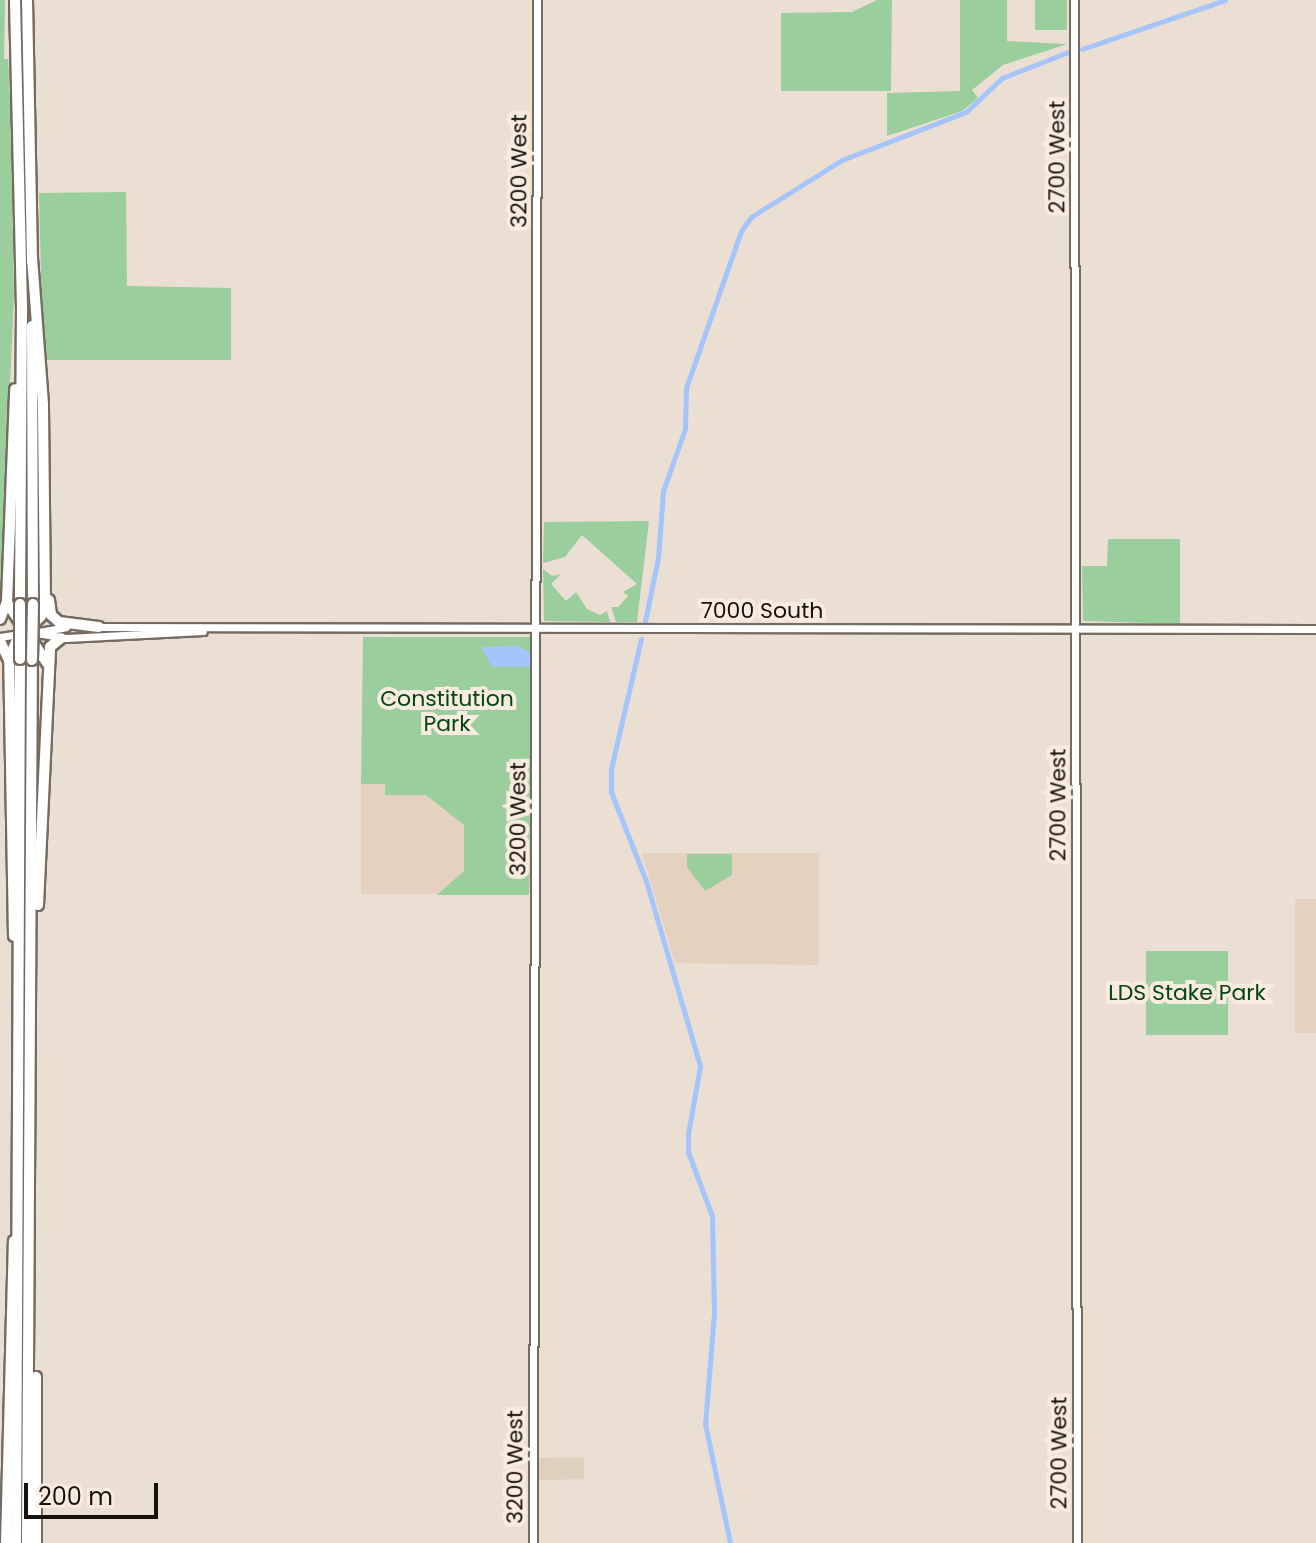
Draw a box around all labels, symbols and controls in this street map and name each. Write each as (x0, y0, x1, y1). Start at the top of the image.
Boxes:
street label: 2700 West (1044, 101, 1070, 213)
street label: 3200 West (506, 114, 532, 228)
street label: 7000 South (701, 598, 823, 624)
park label: Constitution Park (380, 685, 514, 736)
street label: 2700 West (1045, 749, 1071, 861)
street label: 3200 West (505, 762, 531, 876)
park label: LDS Stake Park (1108, 980, 1266, 1006)
street label: 2700 West (1046, 1397, 1072, 1509)
street label: 3200 West (502, 1410, 528, 1524)
scale bar (28, 1467, 162, 1517)
text: 200 m (38, 1480, 113, 1513)

